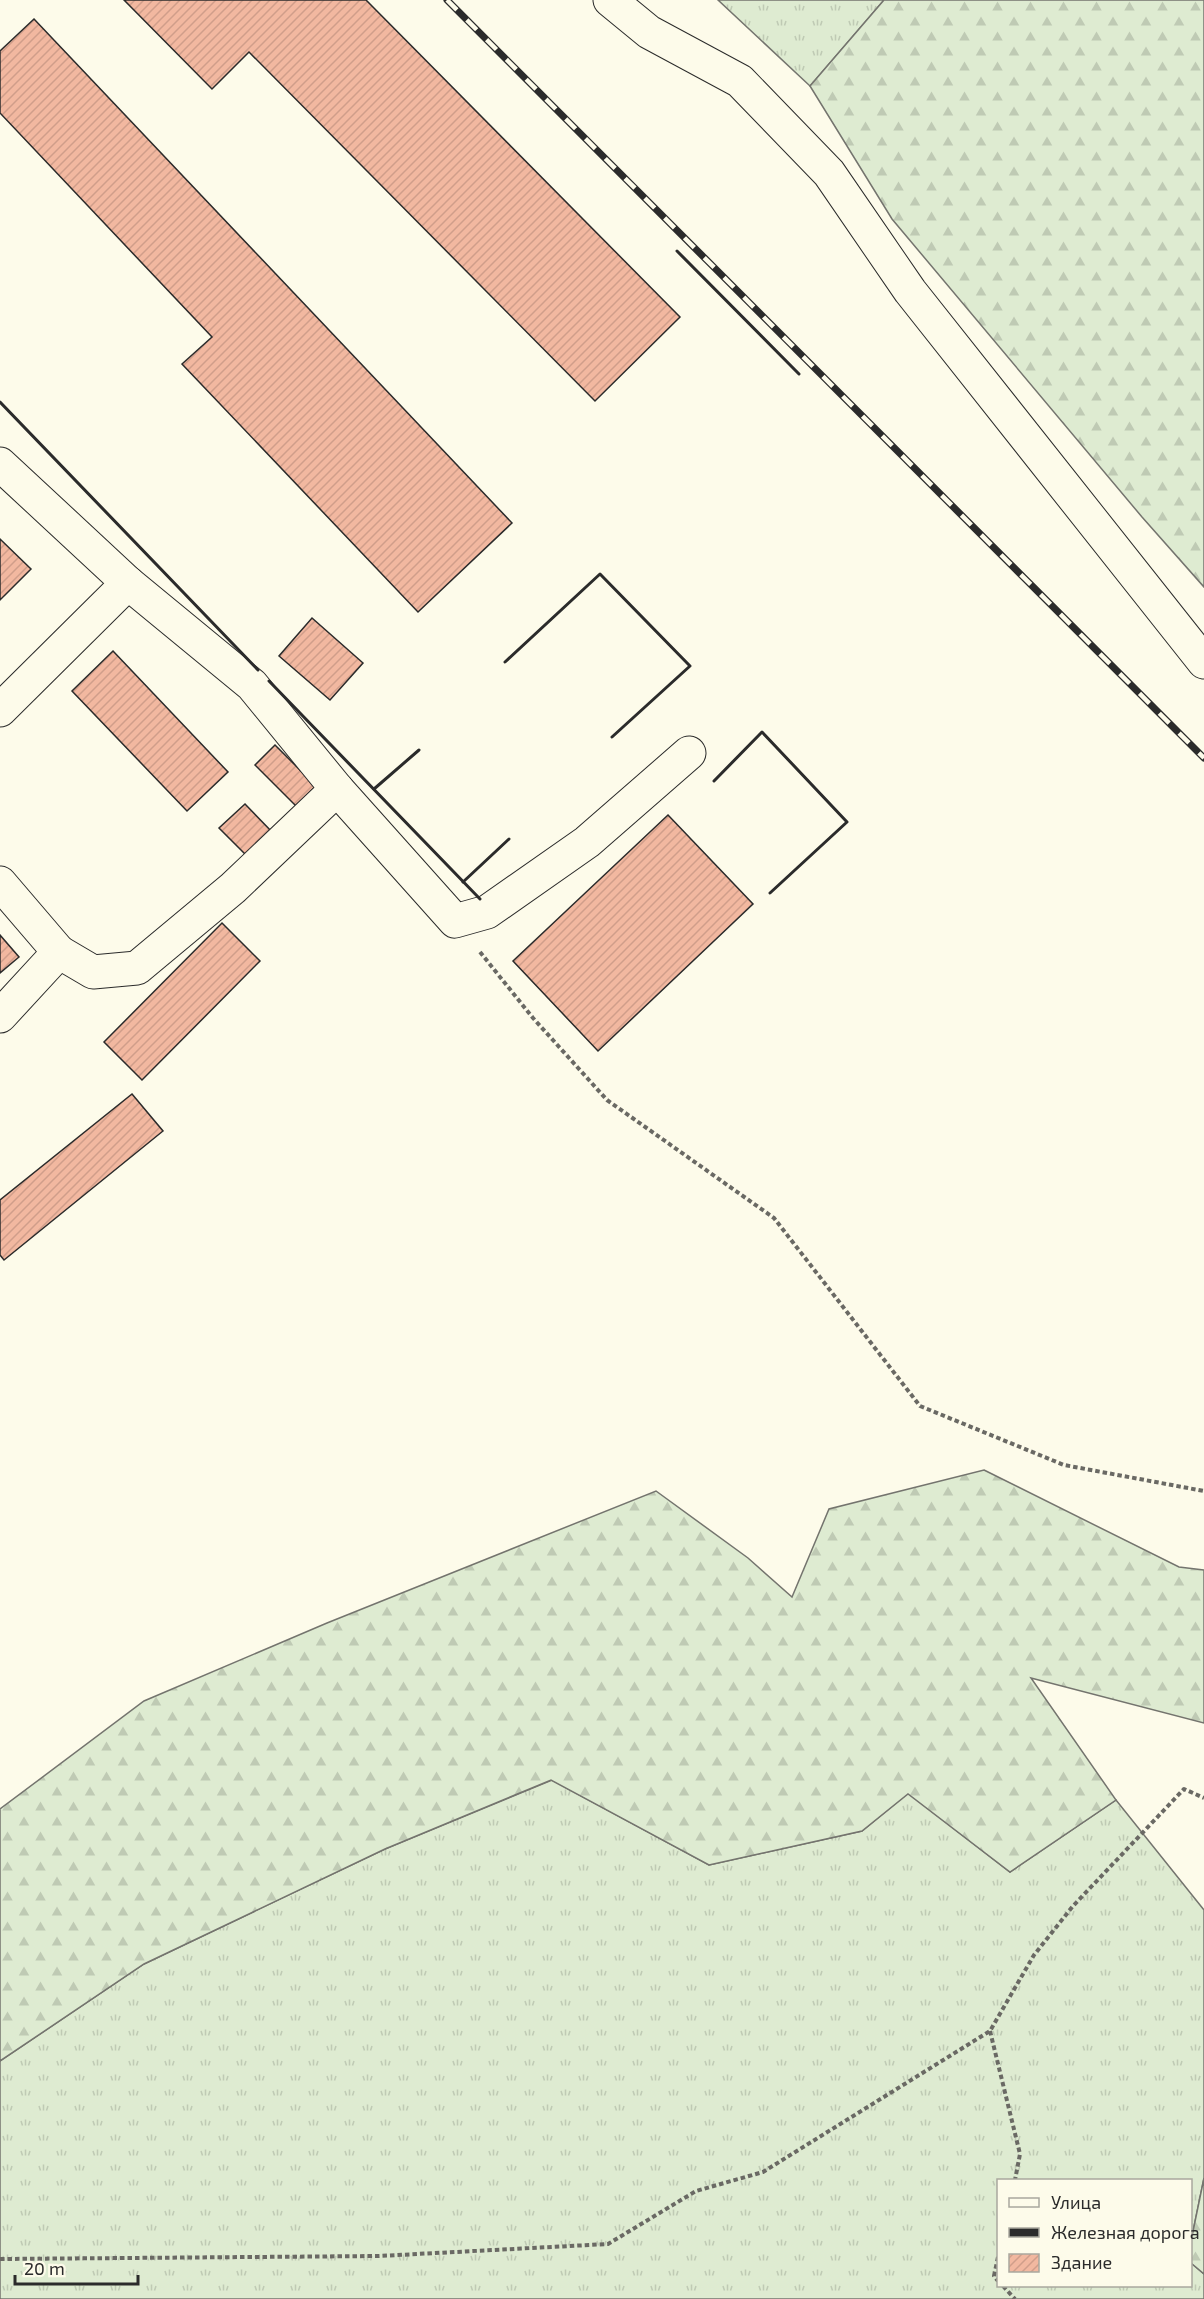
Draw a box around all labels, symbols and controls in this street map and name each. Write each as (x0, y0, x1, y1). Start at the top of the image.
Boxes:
legend (997, 2179, 1192, 2287)
text: Улица (1051, 2191, 1101, 2213)
text: Железная дорога (1051, 2221, 1200, 2243)
scale bar (15, 2248, 138, 2286)
text: Здание (1051, 2251, 1112, 2273)
text: 20 m (24, 2257, 65, 2279)

